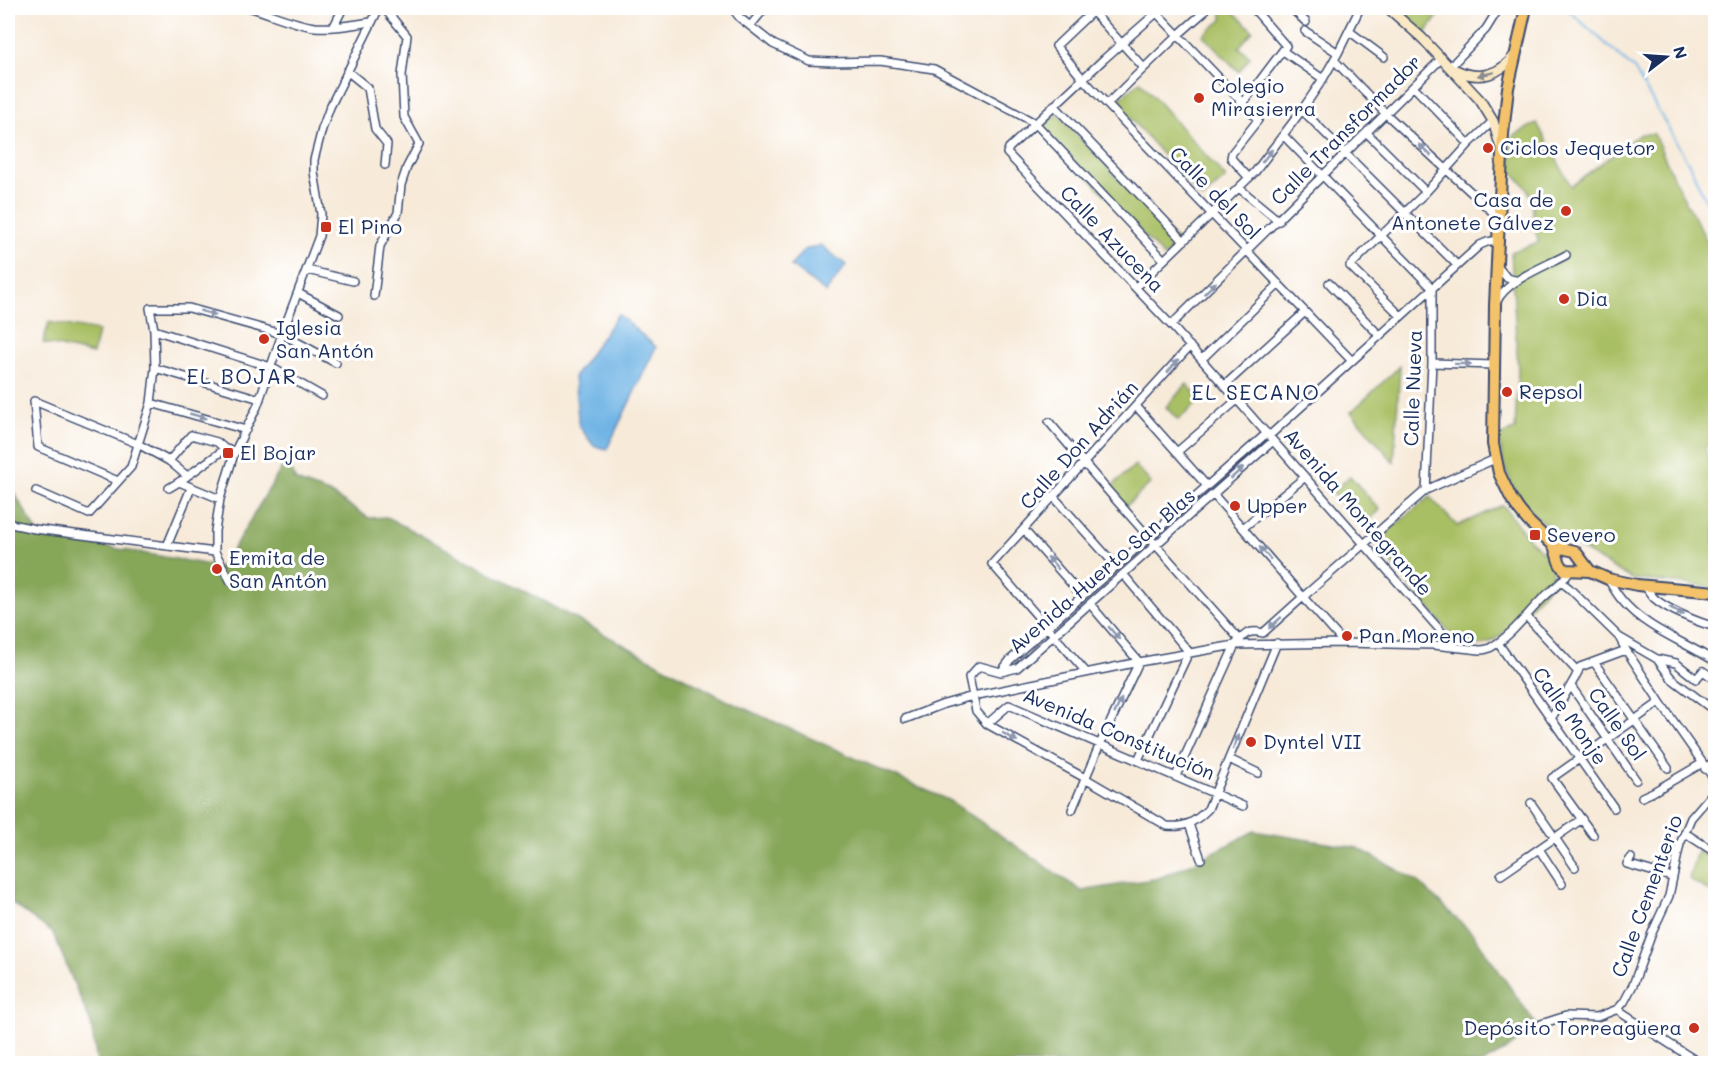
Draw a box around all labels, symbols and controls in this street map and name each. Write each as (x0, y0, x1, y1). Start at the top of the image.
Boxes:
north arrow (1636, 27, 1696, 87)
text: N (1669, 44, 1693, 61)
street label: Calle Transformador (1264, 48, 1426, 210)
one-way arrow (1476, 70, 1495, 79)
place label: Colegio Mirasierra (1211, 72, 1316, 121)
marker: Colegio Mirasierra (1192, 91, 1206, 105)
place label: Ciclos Jequetor (1500, 134, 1655, 160)
street label: Calle del Sol (1165, 140, 1267, 245)
marker: Ciclos Jequetor (1481, 141, 1495, 155)
one-way arrow (1419, 143, 1433, 157)
one-way arrow (1261, 148, 1273, 163)
street label: Calle Azucena (1055, 179, 1170, 297)
place label: Casa de Antonete Gálvez (1391, 186, 1554, 235)
marker: Casa de Antonete Gálvez (1559, 204, 1573, 218)
place label: El Pino (338, 213, 402, 239)
marker: El Pino (319, 220, 333, 234)
one-way arrow (1202, 281, 1217, 295)
place label: Dia (1576, 285, 1608, 311)
marker: Dia (1557, 292, 1571, 306)
one-way arrow (199, 309, 217, 318)
place label: Iglesia San Antón (276, 314, 374, 363)
street label: Calle Nueva (1397, 329, 1427, 447)
marker: Iglesia San Antón (257, 332, 271, 346)
one-way arrow (1166, 359, 1179, 374)
one-way arrow (1453, 360, 1472, 369)
district label: EL BOJAR (187, 362, 298, 389)
street label: Calle Don Adrián (1013, 374, 1143, 514)
district label: EL SECANO (1192, 378, 1320, 405)
place label: Repsol (1519, 378, 1583, 404)
marker: Repsol (1500, 385, 1514, 399)
one-way arrow (189, 412, 207, 422)
street label: Avenida Montegrande (1279, 422, 1439, 601)
place label: El Bojar (240, 439, 316, 465)
marker: El Bojar (221, 446, 235, 460)
one-way arrow (1229, 466, 1244, 480)
street label: Avenida Huerto San Blas (1003, 482, 1200, 658)
place label: Upper (1247, 492, 1307, 518)
marker: Upper (1228, 499, 1242, 513)
place label: Severo (1547, 521, 1616, 547)
marker: Severo (1528, 528, 1542, 542)
place label: Ermita de San Antón (229, 544, 327, 593)
one-way arrow (1259, 546, 1272, 561)
one-way arrow (1047, 556, 1060, 571)
marker: Ermita de San Antón (210, 562, 224, 576)
one-way arrow (1669, 606, 1686, 616)
one-way arrow (1268, 615, 1282, 629)
place label: Pan Moreno (1359, 622, 1474, 648)
one-way arrow (1107, 625, 1120, 640)
marker: Pan Moreno (1340, 629, 1354, 643)
street label: Calle Monje (1528, 661, 1614, 769)
street label: Avenida Constitución (1020, 681, 1219, 785)
street label: Calle Sol (1583, 682, 1652, 765)
one-way arrow (1113, 697, 1122, 714)
place label: Dyntel VII (1263, 728, 1361, 754)
one-way arrow (1002, 732, 1019, 742)
one-way arrow (1232, 733, 1241, 751)
marker: Dyntel VII (1244, 735, 1258, 749)
street label: Calle Cementerio (1605, 811, 1688, 980)
place label: Depósito Torreagüera (1463, 1014, 1682, 1040)
marker: Depósito Torreagüera (1687, 1021, 1701, 1035)

